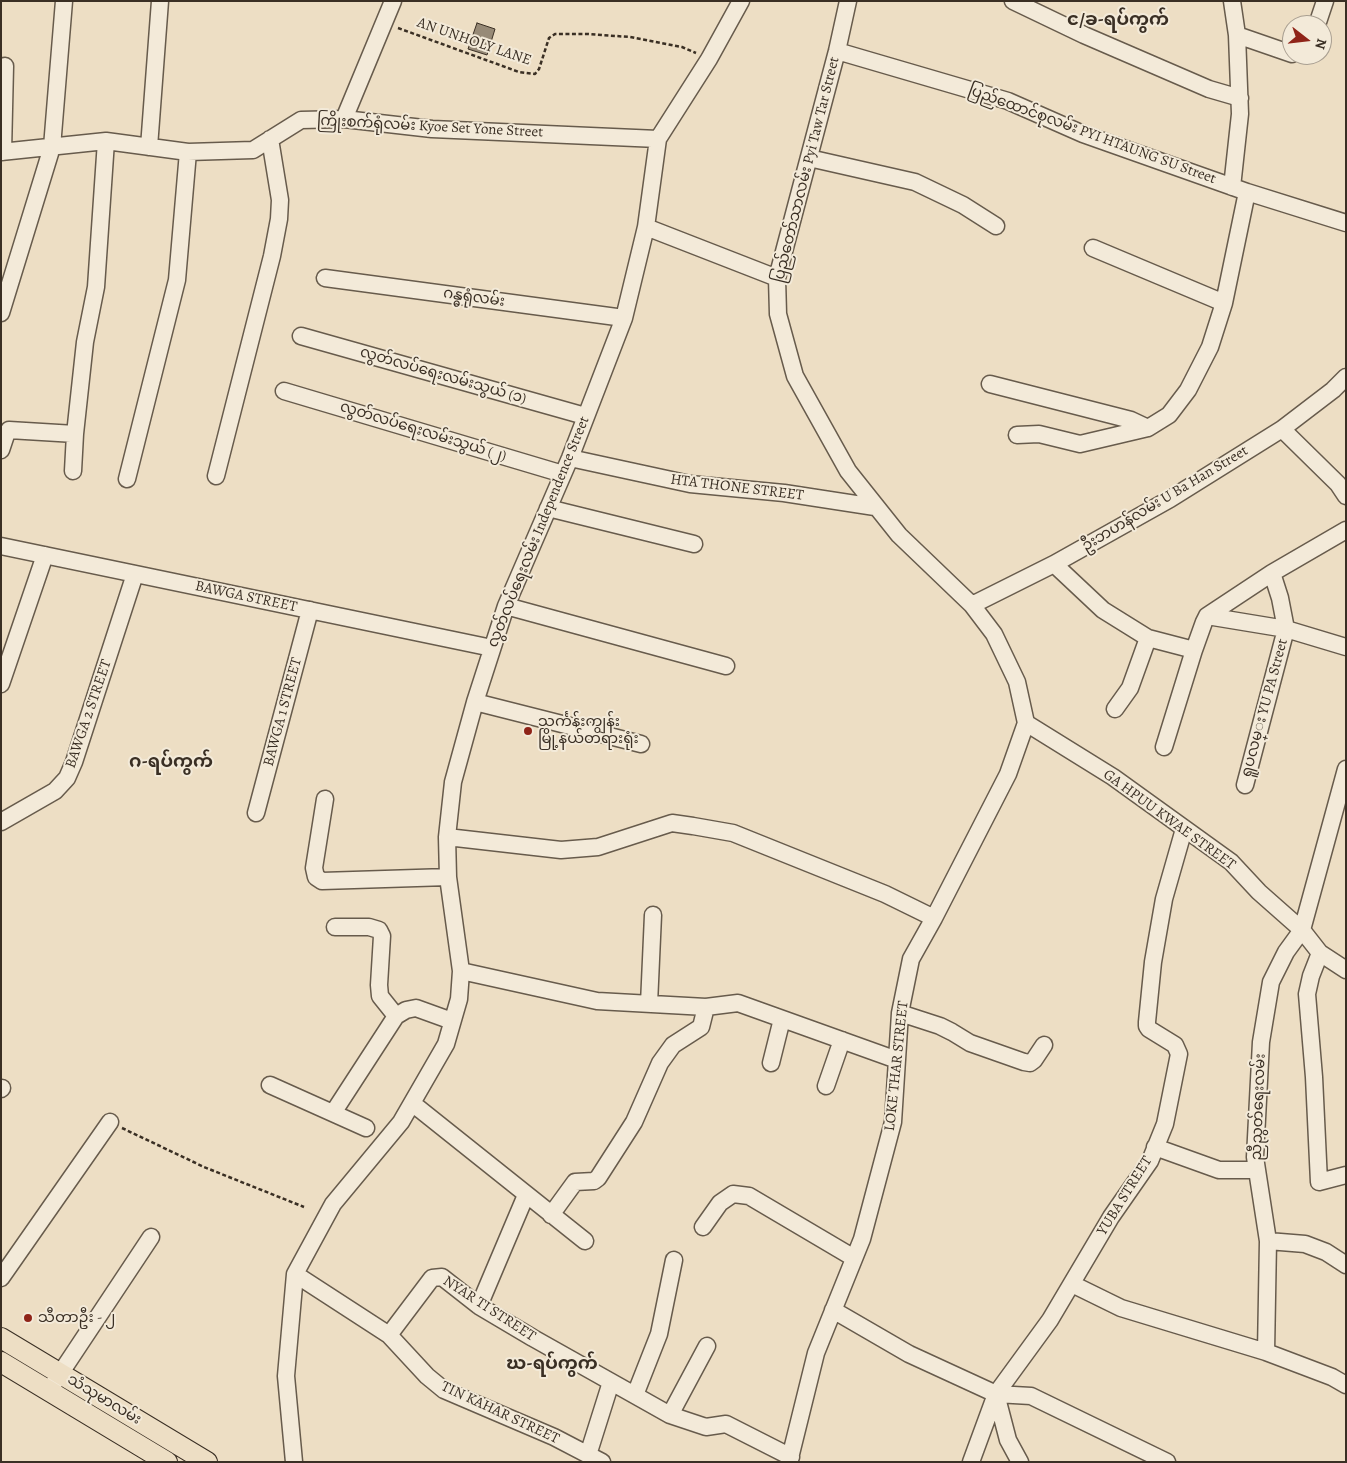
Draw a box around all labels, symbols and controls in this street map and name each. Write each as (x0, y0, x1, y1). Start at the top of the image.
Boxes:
district label: င/ခ-ရပ်ကွက် (1067, 10, 1169, 32)
street label: AN UNHOLY LANE (415, 14, 533, 70)
north arrow (1282, 15, 1332, 65)
text: N (1310, 36, 1331, 52)
street label: ပြည်တော်သာလမ်း Pyi Taw Tar Street (770, 55, 844, 285)
street label: ပြည်ထောင်စုလမ်း PYI HTAUNG SU Street (966, 82, 1218, 188)
street label: ကြိုးစက်ရုံလမ်း Kyoe Set Yone Street (317, 112, 543, 142)
street label: ဂန္ဓရုံလမ်း (442, 285, 506, 311)
street label: လွတ်လပ်ရေးလမ်းသွယ် (၁) (358, 344, 528, 408)
street label: လွတ်လပ်ရေးလမ်းသွယ် (၂) (338, 398, 508, 466)
street label: လွတ်လပ်ရေးလမ်း Independence Street (484, 414, 594, 650)
street label: ဦးဘဟန်လမ်း U Ba Han Street (1079, 442, 1251, 556)
street label: HTA THONE STREET (669, 471, 805, 505)
street label: BAWGA STREET (193, 577, 299, 617)
street label: ရူပလမ္း YU PA Street (1238, 637, 1292, 779)
street label: BAWGA 1 STREET (260, 656, 306, 768)
street label: BAWGA 2 STREET (62, 657, 116, 771)
place label: သင်္ကန်းကျွန်း မြို့နယ်တရားရုံး (538, 713, 639, 748)
marker: သင်္ကန်းကျွန်း မြို့နယ်တရားရုံး (522, 725, 534, 737)
district label: ဂ-ရပ်ကွက် (129, 752, 213, 774)
street label: GA HPUU KWAE STREET (1099, 766, 1239, 874)
street label: LOKE THAR STREET (881, 1000, 913, 1132)
street label: ညီညွတ်ရေးလမ်း (1248, 1053, 1270, 1161)
street label: YUBA STREET (1093, 1153, 1157, 1239)
street label: NYAR TI STREET (439, 1272, 539, 1346)
place label: သီတာဦး - ၂ (38, 1309, 115, 1327)
marker: သီတာဦး - ၂ (22, 1312, 34, 1324)
district label: ဃ-ရပ်ကွက် (506, 1354, 598, 1376)
street label: သံသုမာလမ်း (64, 1371, 144, 1429)
street label: TIN KAHAR STREET (438, 1378, 562, 1448)

